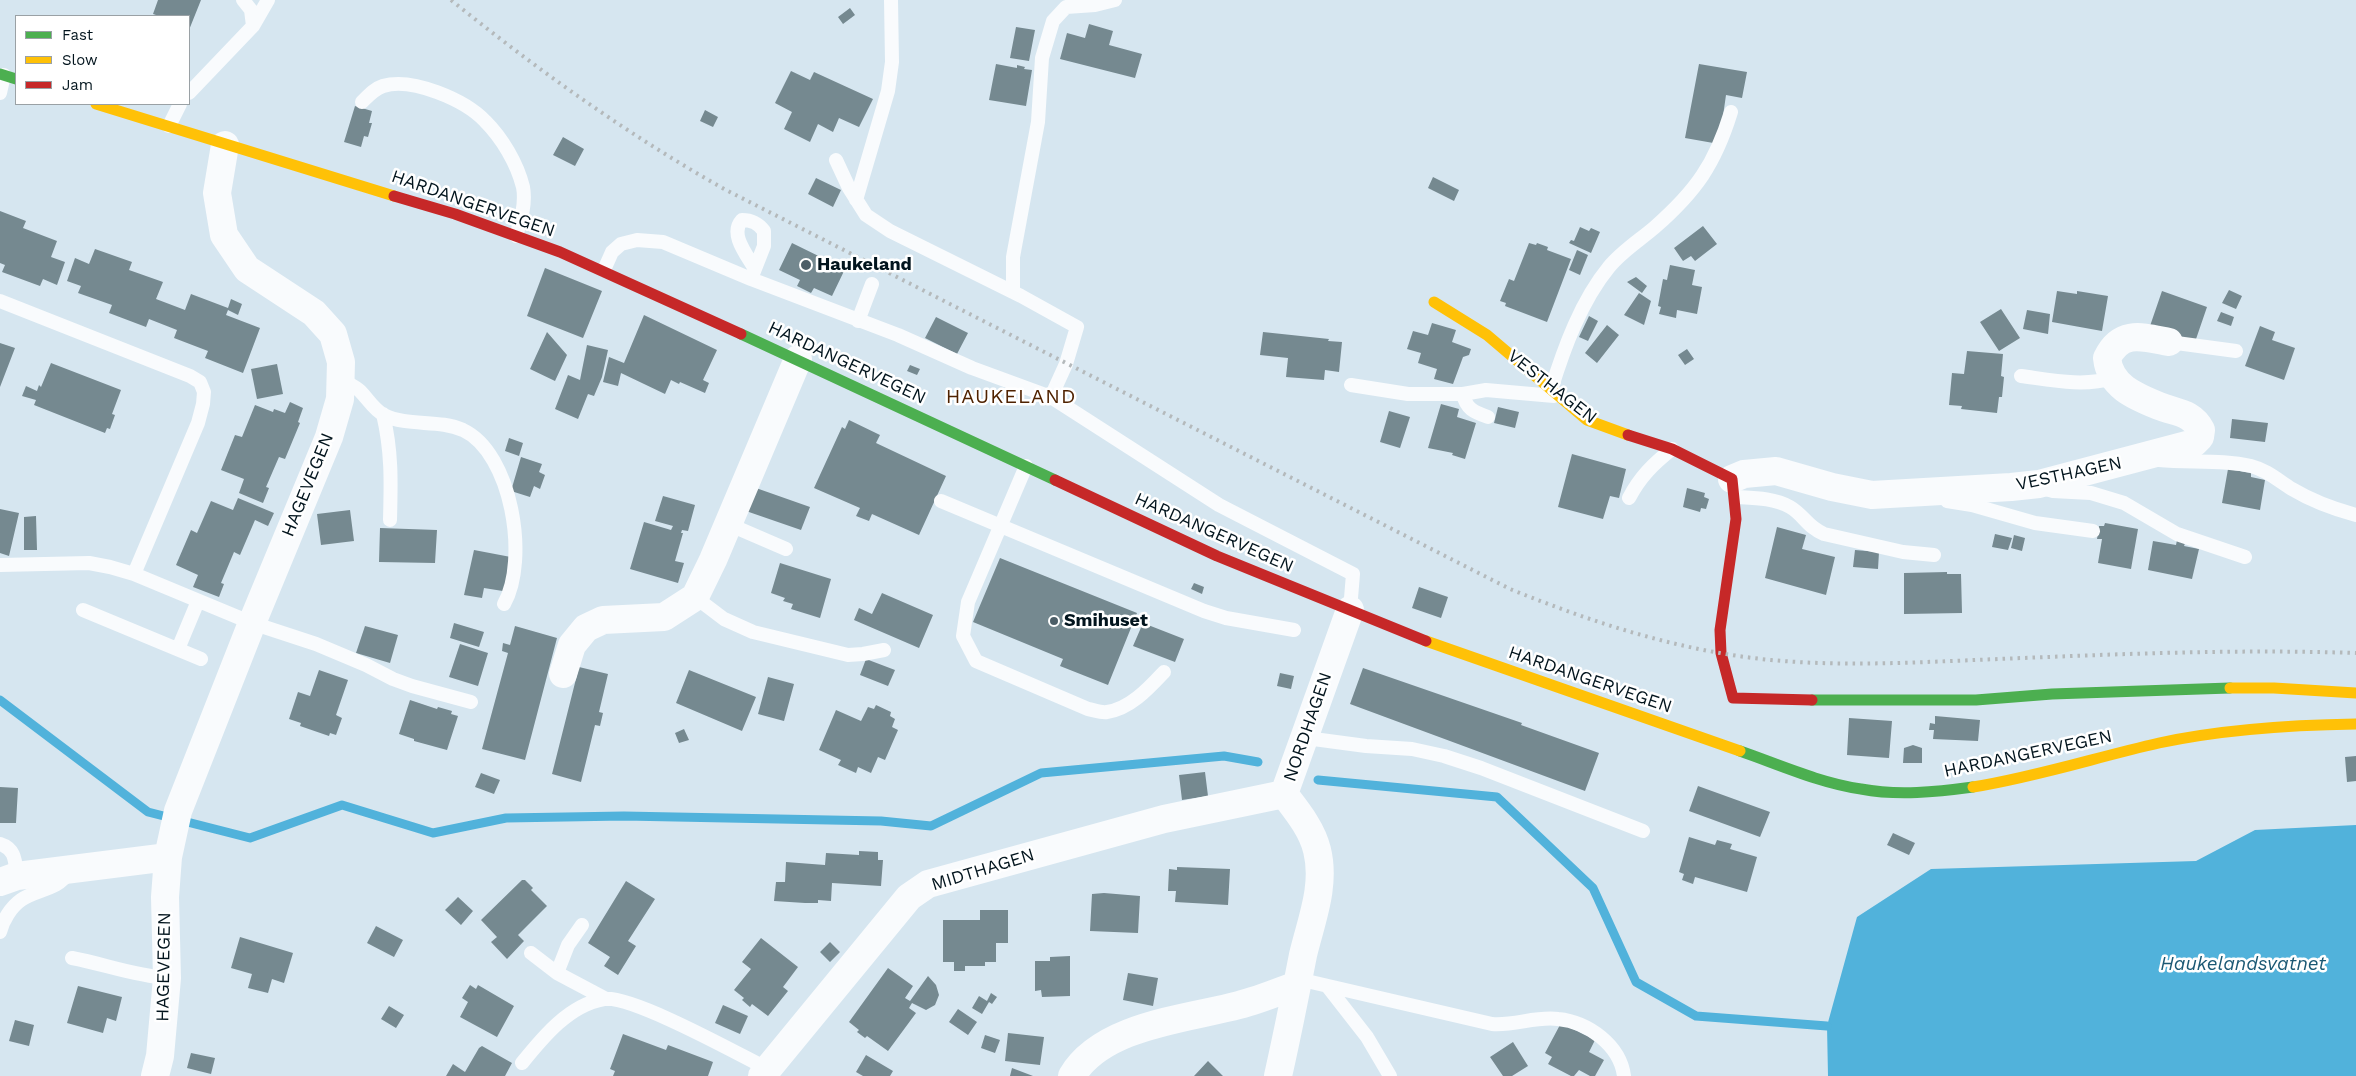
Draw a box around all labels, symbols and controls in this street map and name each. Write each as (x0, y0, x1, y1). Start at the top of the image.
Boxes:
legend (15, 15, 190, 105)
text: Fast (62, 26, 93, 44)
text: Slow (62, 51, 98, 69)
text: Jam (62, 76, 93, 94)
street label: HARDANGERVEGEN (388, 166, 558, 242)
place label: Haukeland (817, 254, 912, 276)
marker: Haukeland (799, 258, 813, 272)
street label: HARDANGERVEGEN (765, 317, 929, 409)
street label: VESTHAGEN (1503, 345, 1601, 429)
district label: HAUKELAND (945, 385, 1077, 409)
street label: HAGEVEGEN (277, 430, 339, 540)
street label: VESTHAGEN (2014, 452, 2124, 496)
street label: HARDANGERVEGEN (1131, 488, 1297, 578)
place label: Smihuset (1064, 610, 1148, 632)
marker: Smihuset (1048, 615, 1060, 627)
street label: HARDANGERVEGEN (1505, 642, 1675, 718)
street label: NORDHAGEN (1279, 670, 1337, 784)
street label: HARDANGERVEGEN (1942, 726, 2114, 782)
street label: MIDTHAGEN (929, 844, 1037, 896)
street label: HAGEVEGEN (152, 912, 176, 1022)
water label: Haukelandsvatnet (2160, 953, 2326, 975)

